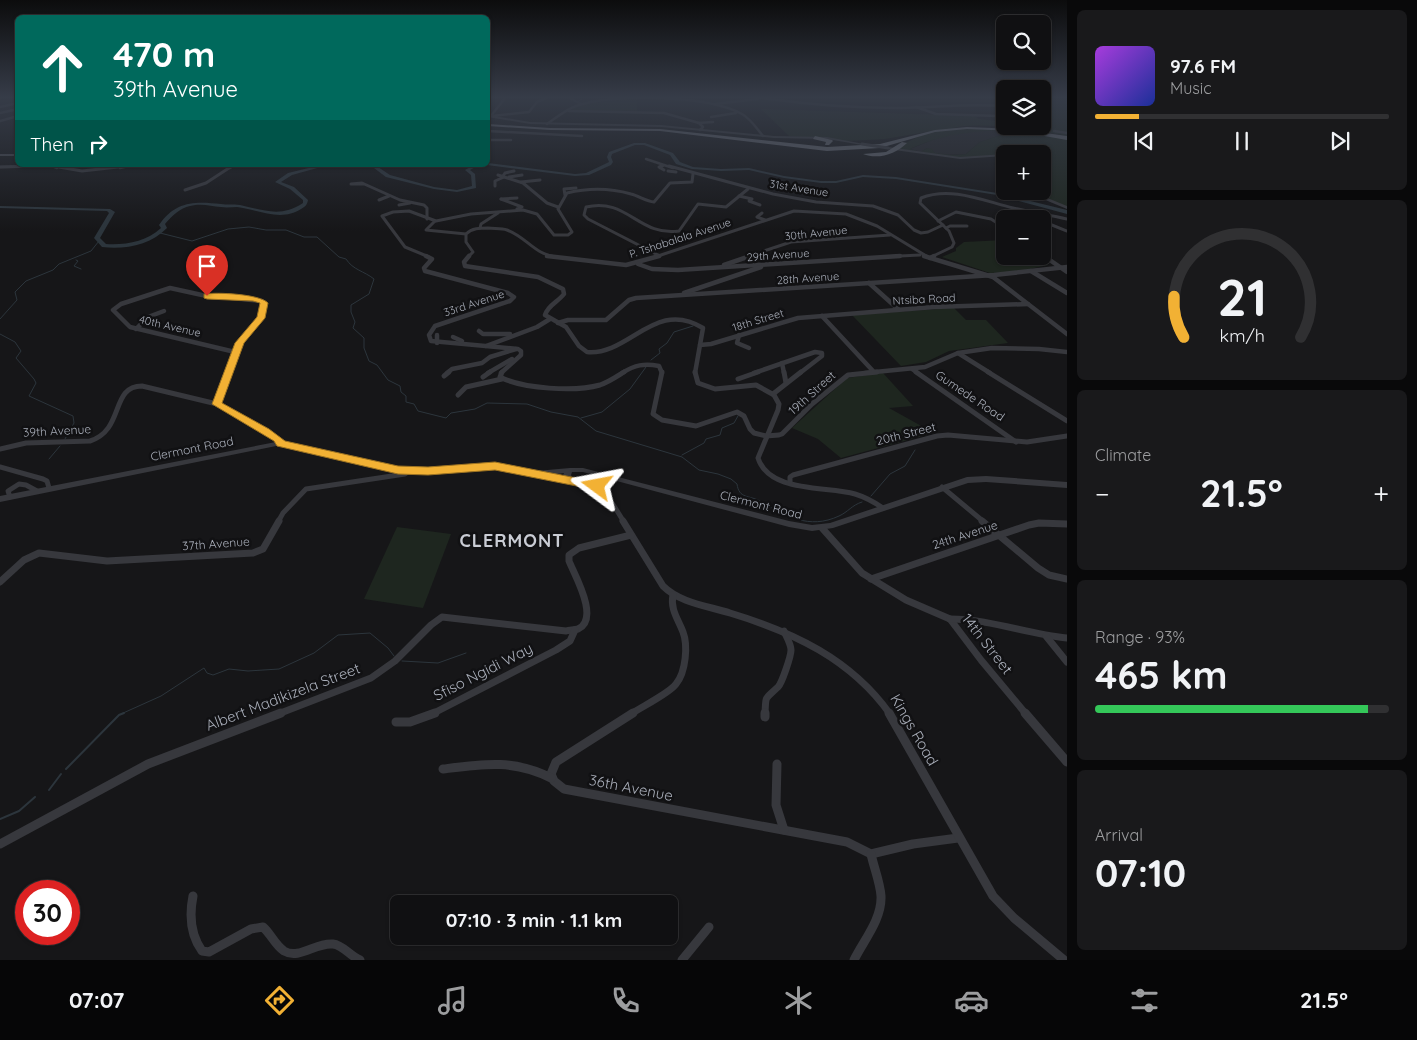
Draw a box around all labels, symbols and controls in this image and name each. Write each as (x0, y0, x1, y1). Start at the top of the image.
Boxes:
map controls (996, 15, 1051, 265)
button: search (996, 15, 1051, 70)
text: 470 m (113, 32, 215, 76)
icon: ahead (30, 35, 95, 100)
text: 97.6 FM (1170, 54, 1236, 78)
text: 39th Avenue (113, 75, 238, 103)
text: Music (1170, 78, 1212, 98)
button: layers (996, 80, 1051, 135)
icon: previous (1130, 127, 1158, 155)
icon: pause (1228, 127, 1256, 155)
icon: next (1326, 127, 1354, 155)
icon: right (84, 130, 112, 158)
text: Then (30, 132, 74, 156)
button: + (996, 145, 1051, 200)
street label: 31st Avenue (769, 176, 829, 200)
button: − (996, 210, 1051, 265)
street label: P. Tshabalala Avenue (627, 215, 733, 261)
street label: 30th Avenue (784, 223, 848, 243)
pin (186, 245, 228, 296)
street label: 29th Avenue (746, 246, 810, 264)
icon: arrive (193, 252, 221, 280)
text: 21 (1217, 264, 1267, 329)
street label: 28th Avenue (776, 269, 840, 287)
street label: 33rd Avenue (442, 287, 506, 319)
street label: Ntsiba Road (892, 290, 956, 308)
street label: 18th Street (731, 305, 786, 334)
street label: 40th Avenue (138, 312, 202, 340)
text: km/h (1219, 324, 1265, 346)
street label: Gumede Road (933, 367, 1008, 424)
street label: 19th Street (785, 368, 838, 418)
street label: 20th Street (875, 419, 937, 448)
street label: 39th Avenue (23, 421, 92, 440)
street label: Clermont Road (149, 433, 235, 464)
text: Climate (1095, 445, 1151, 465)
position arrow (570, 459, 622, 511)
text: 21.5° (1200, 469, 1283, 517)
text: − (1095, 476, 1110, 511)
text: + (1373, 476, 1389, 511)
street label: Clermont Road (718, 487, 804, 522)
street label: 24th Avenue (930, 517, 1000, 552)
district label: CLERMONT (460, 529, 564, 552)
street label: 37th Avenue (182, 534, 250, 553)
street label: 14th Street (958, 609, 1017, 678)
text: Range · 93% (1095, 627, 1185, 647)
street label: Sfiso Ngidi Way (430, 638, 536, 705)
text: 465 km (1095, 651, 1228, 699)
street label: Albert Madikizela Street (203, 658, 363, 735)
street label: Kings Road (886, 691, 943, 769)
street label: 36th Avenue (588, 770, 675, 805)
text: Arrival (1095, 825, 1143, 845)
text: 07:10 (1095, 849, 1186, 897)
speed limit sign: 30 (15, 880, 80, 945)
text: 07:10 · 3 min · 1.1 km (446, 908, 622, 932)
icon: directions (262, 983, 297, 1018)
icon: music (435, 983, 470, 1018)
icon: phone (608, 983, 643, 1018)
icon: climate (781, 983, 816, 1018)
icon: car (954, 983, 989, 1018)
icon: filters (1127, 983, 1162, 1018)
text: 07:07 (69, 986, 124, 1014)
text: 21.5° (1300, 986, 1348, 1014)

